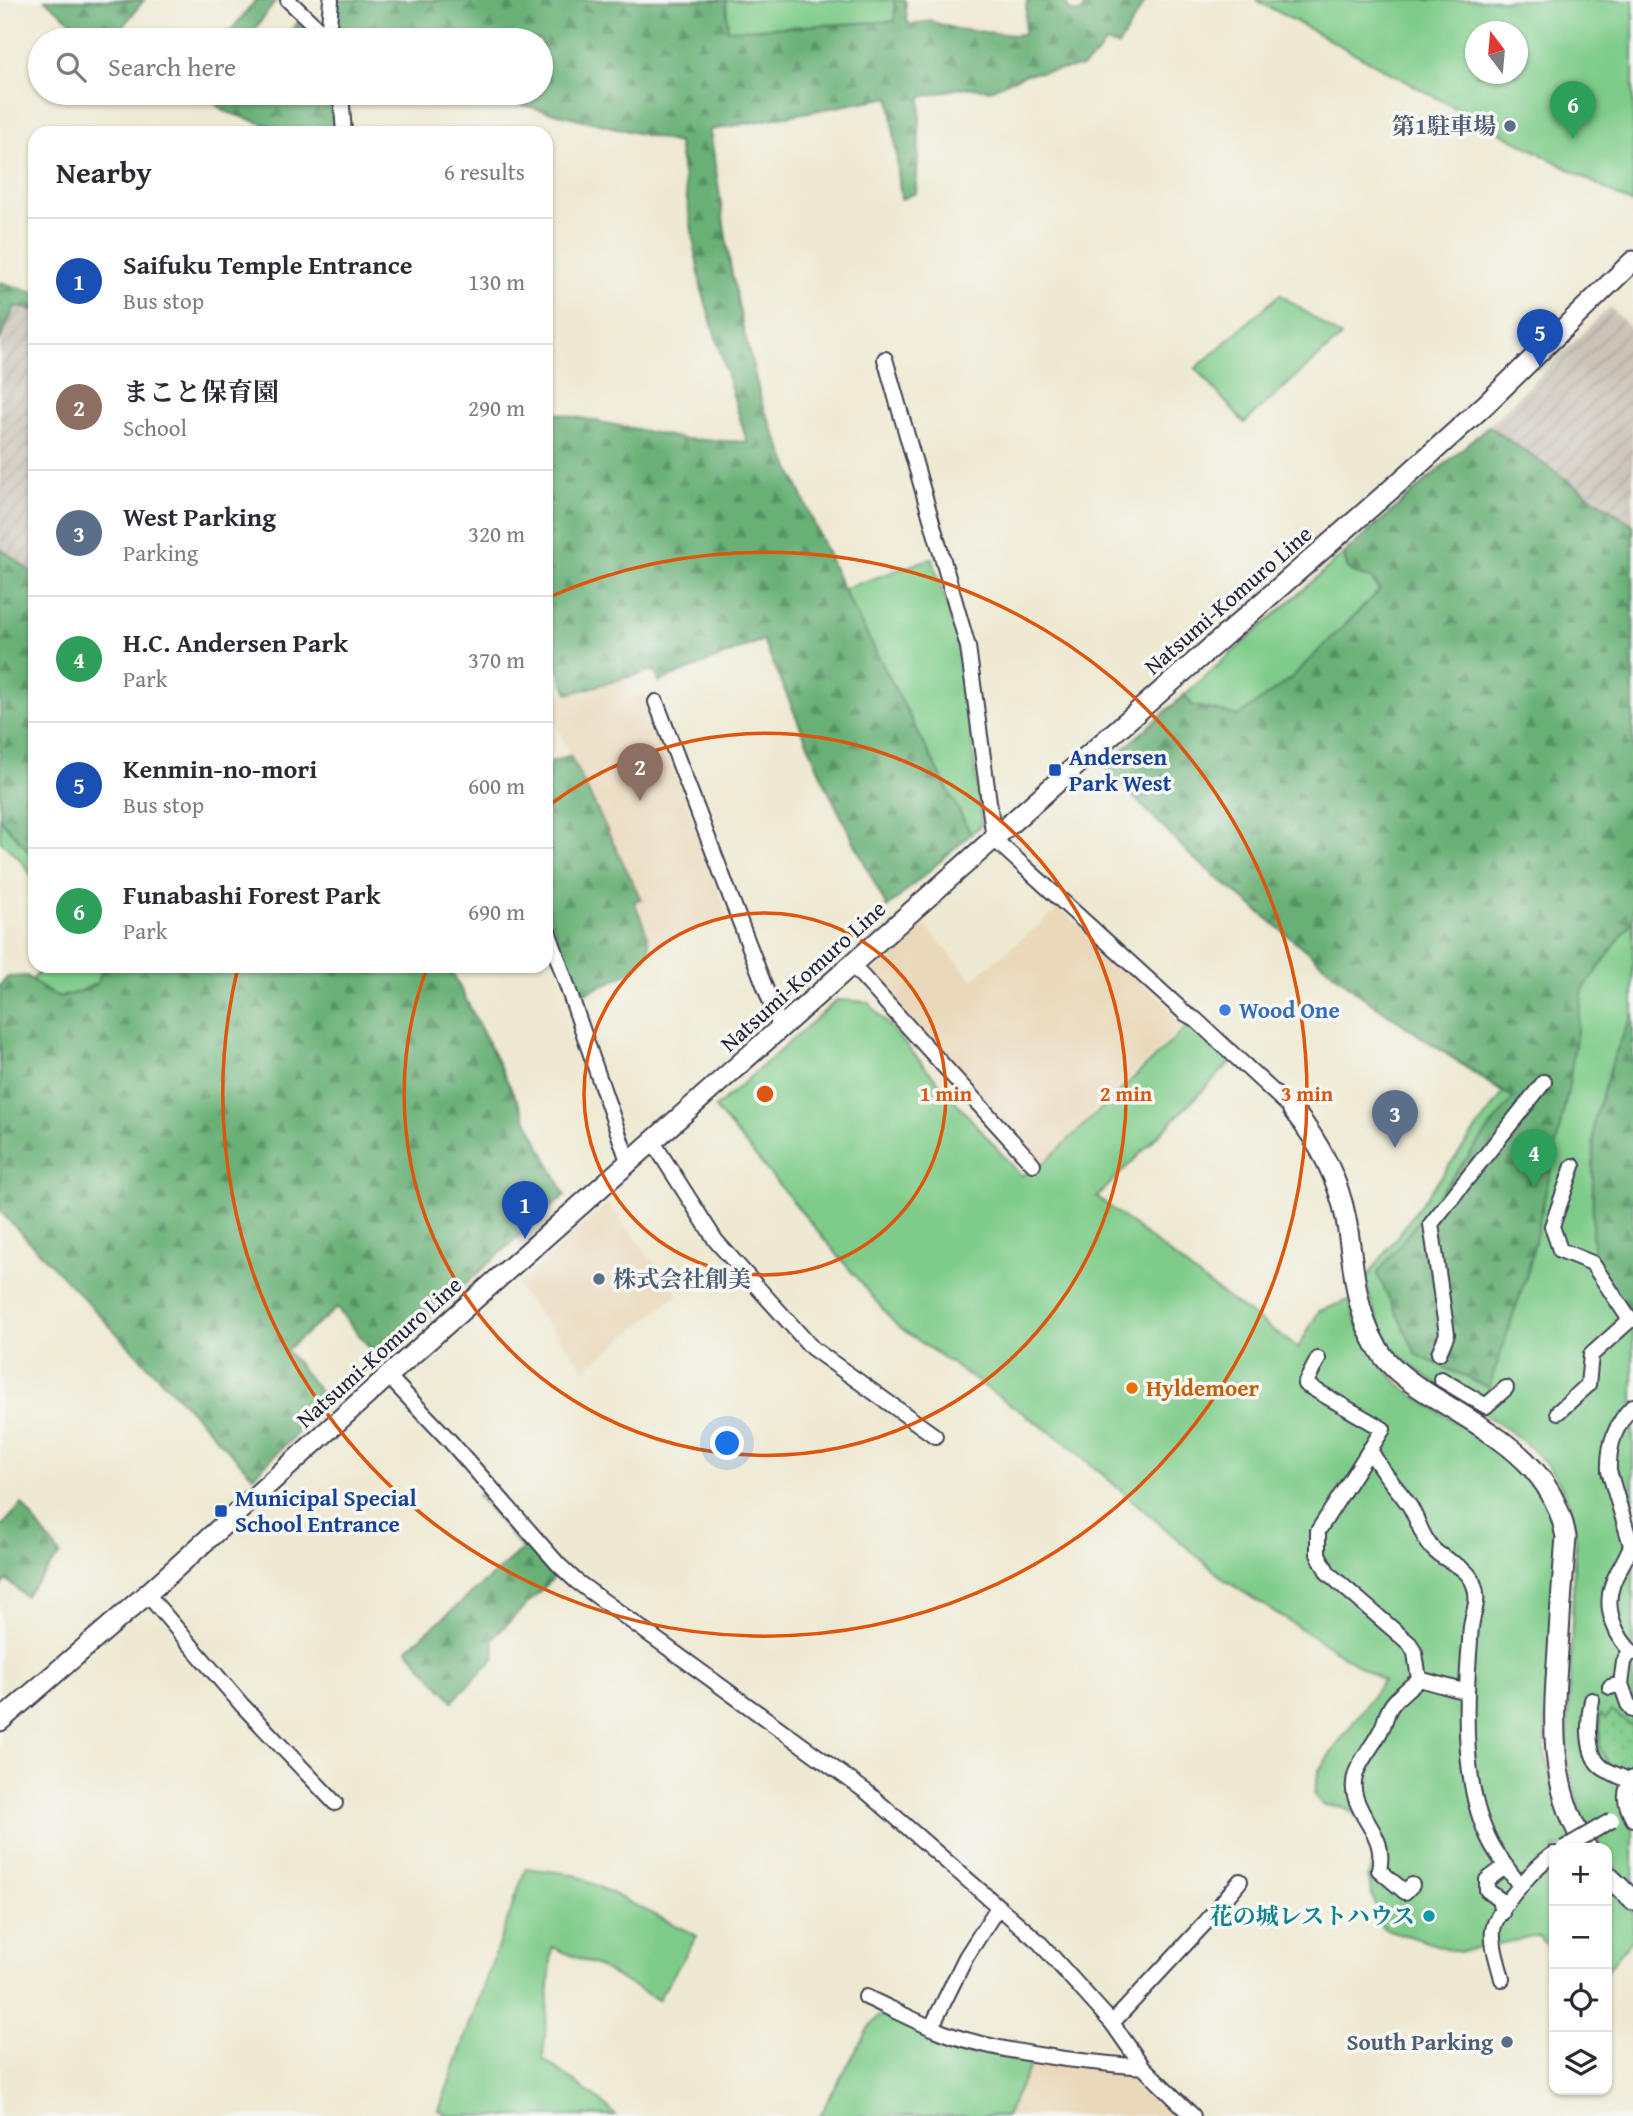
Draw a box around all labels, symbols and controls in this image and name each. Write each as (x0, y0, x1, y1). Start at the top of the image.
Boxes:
north arrow (1465, 21, 1528, 84)
search box (28, 28, 553, 105)
text: Search here (108, 47, 236, 86)
icon: search (52, 48, 90, 86)
pin: 6 (1550, 81, 1596, 139)
place label: 第1駐車場 (1392, 109, 1496, 142)
marker: 第1駐車場 (1502, 118, 1518, 134)
text: Nearby (56, 150, 152, 194)
text: 6 results (444, 155, 525, 188)
text: Saifuku Temple Entrance (123, 245, 412, 284)
text: 1 (73, 265, 85, 298)
text: 130 m (468, 265, 525, 298)
text: Bus stop (123, 284, 204, 317)
pin: 5 (1517, 309, 1563, 367)
text: まこと保育園 (123, 372, 279, 411)
text: 2 (73, 391, 85, 424)
text: 290 m (468, 391, 525, 424)
text: School (123, 411, 187, 444)
text: West Parking (123, 497, 276, 536)
text: 3 (73, 517, 85, 550)
text: 320 m (468, 517, 525, 550)
street label: Natsumi-Komuro Line (1137, 517, 1319, 682)
text: Parking (123, 536, 198, 569)
text: H.C. Andersen Park (123, 623, 348, 662)
text: 4 (73, 643, 85, 676)
text: 370 m (468, 643, 525, 676)
text: Park (123, 662, 167, 695)
place label: Andersen Park West (1069, 740, 1172, 799)
pin: 2 (617, 743, 663, 801)
text: Kenmin-no-mori (123, 749, 317, 788)
marker: Andersen Park West (1047, 762, 1063, 778)
text: 5 (73, 769, 85, 802)
text: 600 m (468, 769, 525, 802)
text: Bus stop (123, 788, 204, 821)
text: Funabashi Forest Park (123, 875, 380, 914)
street label: Natsumi-Komuro Line (713, 892, 893, 1059)
text: 6 (73, 895, 85, 928)
text: 690 m (468, 895, 525, 928)
text: Park (123, 914, 167, 947)
place label: Wood One (1239, 993, 1340, 1026)
marker: Wood One (1217, 1002, 1233, 1018)
text: 1 min (920, 1078, 973, 1109)
text: 2 min (1100, 1078, 1153, 1109)
text: 3 min (1281, 1078, 1334, 1109)
centre of rings (753, 1082, 777, 1106)
pin: 3 (1372, 1090, 1418, 1148)
pin: 4 (1511, 1129, 1557, 1187)
pin: 1 (502, 1181, 548, 1239)
place label: 株式会社創美 (613, 1262, 751, 1295)
street label: Natsumi-Komuro Line (289, 1268, 469, 1435)
marker: 株式会社創美 (591, 1271, 607, 1287)
place label: Hyldemoer (1146, 1371, 1260, 1404)
marker: Hyldemoer (1124, 1380, 1140, 1396)
your location (710, 1426, 744, 1460)
place label: Municipal Special School Entrance (235, 1481, 417, 1540)
marker: Municipal Special School Entrance (213, 1503, 229, 1519)
map controls (1549, 1843, 1612, 2095)
button: + (1549, 1843, 1612, 1906)
place label: 花の城レストハウス (1210, 1899, 1415, 1932)
button: − (1549, 1906, 1612, 1969)
marker: 花の城レストハウス (1421, 1908, 1437, 1924)
button: locate (1549, 1969, 1612, 2032)
place label: South Parking (1346, 2025, 1494, 2058)
button: layers (1549, 2032, 1612, 2095)
marker: South Parking (1499, 2034, 1515, 2050)

